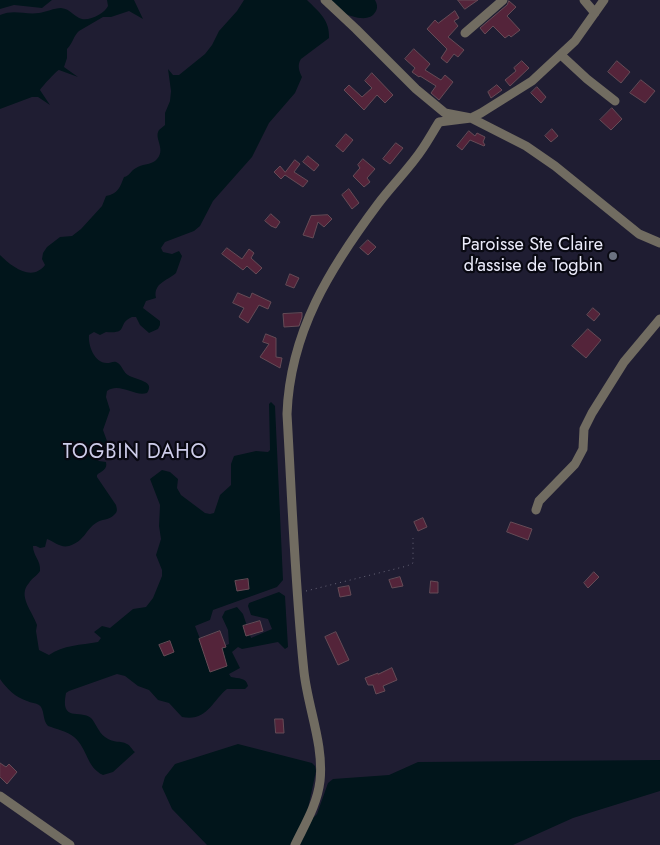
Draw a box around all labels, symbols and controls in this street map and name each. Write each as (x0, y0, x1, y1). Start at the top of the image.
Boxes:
place label: Paroisse Ste Claire d'assise de Togbin (462, 235, 603, 278)
marker: Paroisse Ste Claire d'assise de Togbin (607, 250, 619, 262)
district label: TOGBIN DAHO (61, 441, 209, 465)

